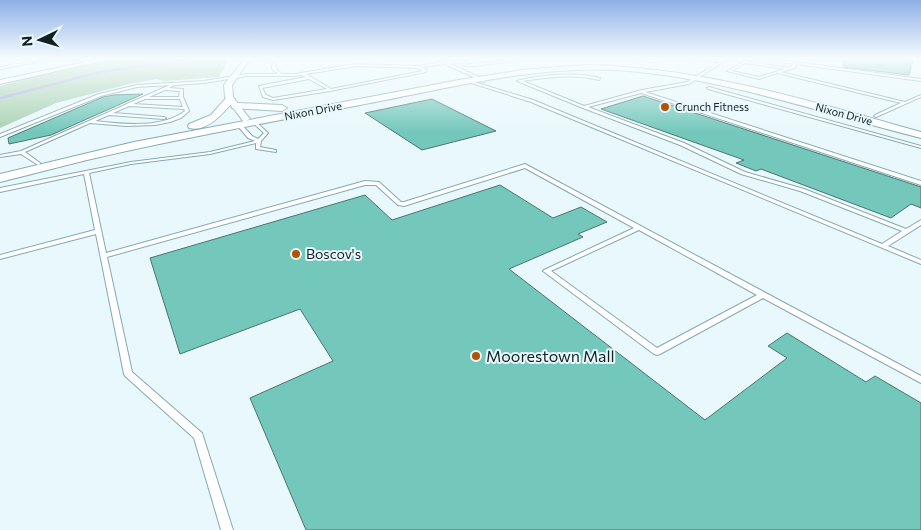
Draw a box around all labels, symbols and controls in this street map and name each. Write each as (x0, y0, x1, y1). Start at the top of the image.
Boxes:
north arrow (15, 15, 65, 65)
text: N (18, 35, 35, 47)
street label: Nixon Drive (283, 99, 343, 122)
place label: Crunch Fitness (675, 100, 749, 113)
street label: Nixon Drive (814, 100, 874, 127)
marker: Crunch Fitness (659, 101, 671, 113)
place label: Boscov's (306, 245, 361, 262)
marker: Boscov's (290, 248, 302, 260)
place label: Moorestown Mall (486, 346, 615, 365)
marker: Moorestown Mall (470, 350, 482, 362)

